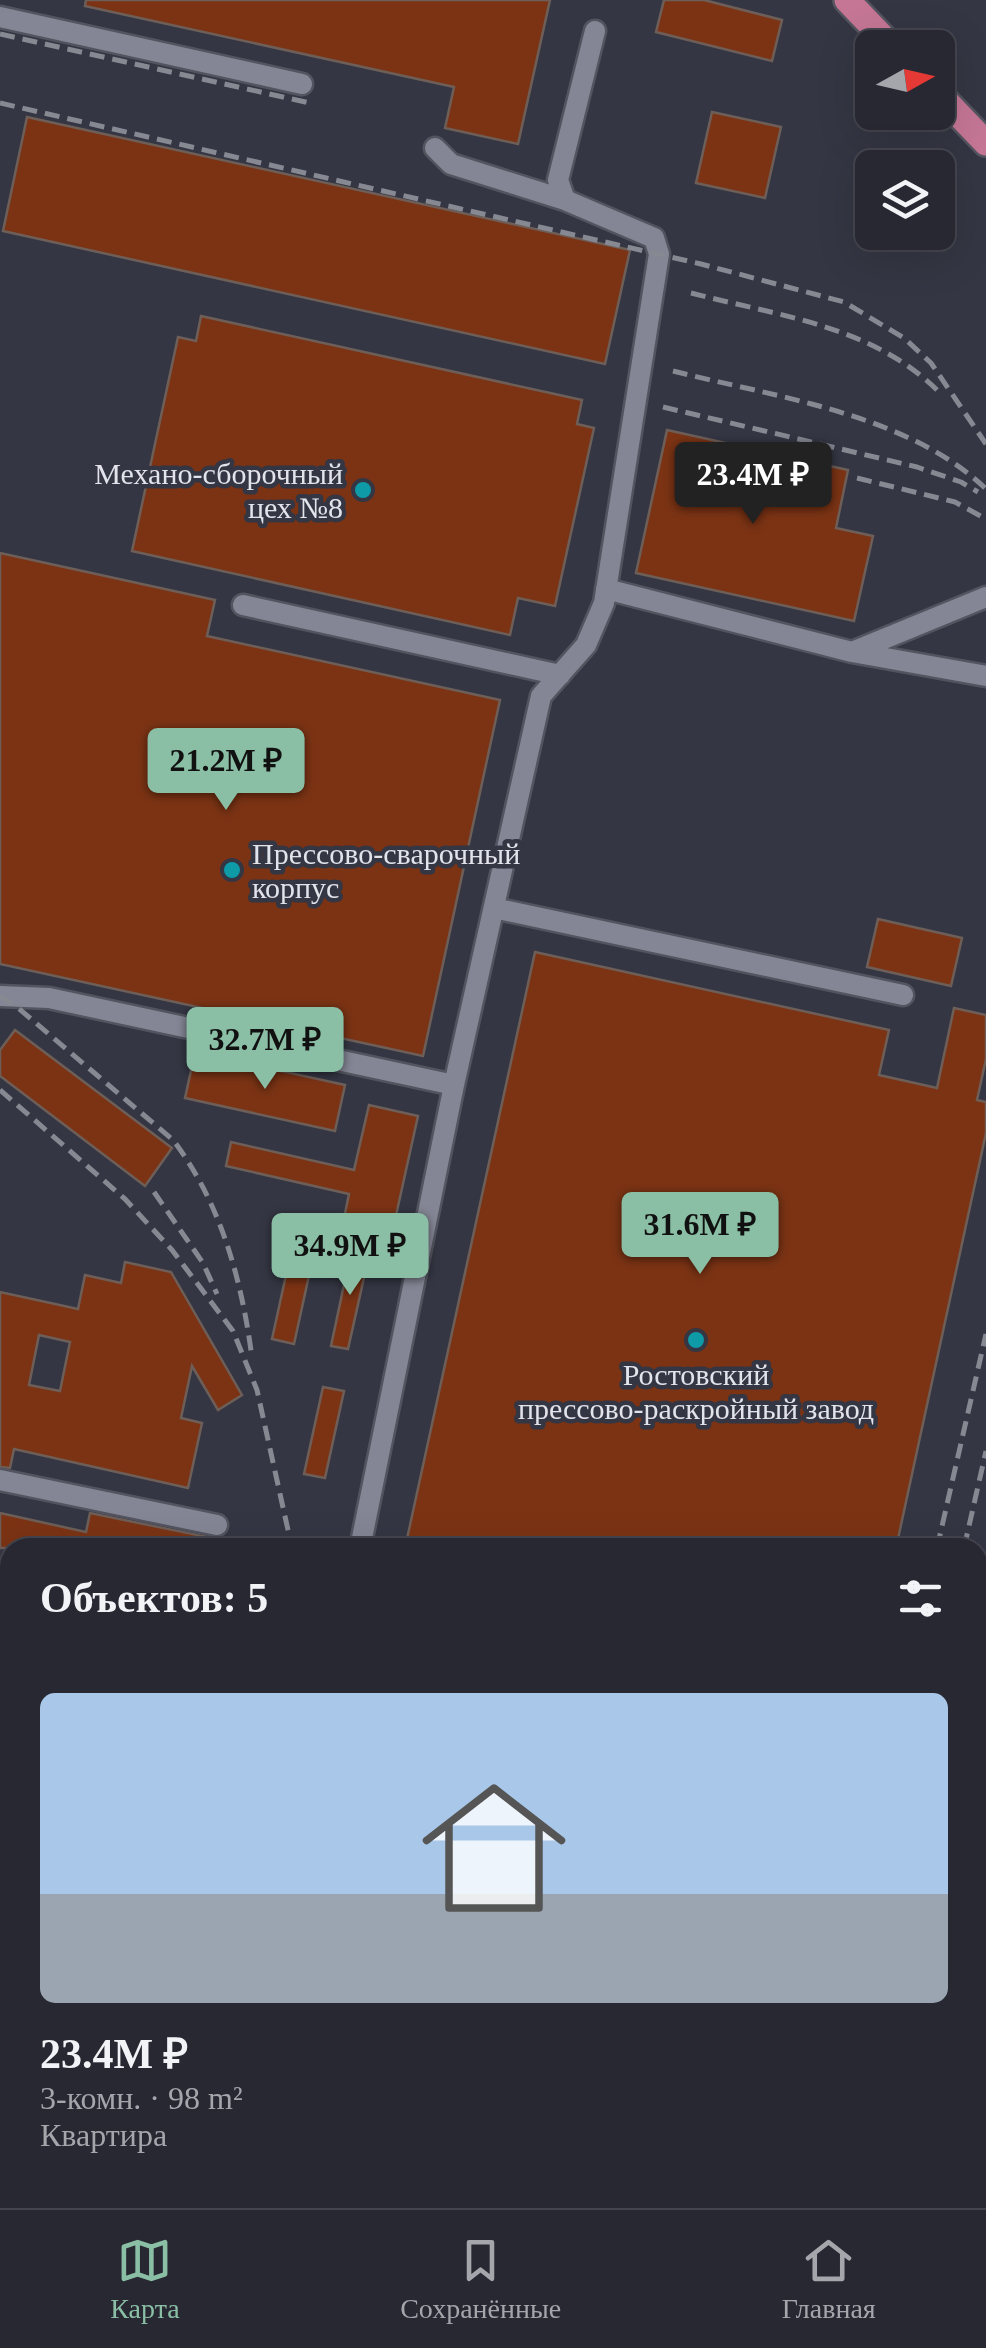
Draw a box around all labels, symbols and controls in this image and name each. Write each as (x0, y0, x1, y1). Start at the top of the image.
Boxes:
north arrow (855, 30, 955, 130)
map controls (855, 30, 955, 250)
button: layers (855, 150, 955, 250)
pin: 23.4M ₽ (661, 442, 845, 527)
text: 23.4M ₽ (697, 456, 809, 492)
place label: Механо-сборочный цех №8 (94, 457, 343, 524)
marker: Механо-сборочный цех №8 (352, 479, 374, 501)
pin: 21.2M ₽ (134, 728, 318, 813)
text: 21.2M ₽ (170, 742, 282, 778)
place label: Прессово-сварочный корпус (252, 837, 520, 904)
marker: Прессово-сварочный корпус (221, 859, 243, 881)
pin: 32.7M ₽ (173, 1007, 357, 1092)
text: 32.7M ₽ (209, 1021, 321, 1057)
pin: 31.6M ₽ (608, 1192, 792, 1277)
text: 31.6M ₽ (644, 1206, 756, 1242)
pin: 34.9M ₽ (258, 1213, 442, 1298)
text: 34.9M ₽ (294, 1227, 406, 1263)
marker: Ростовский прессово-раскройный завод (685, 1329, 707, 1351)
place label: Ростовский прессово-раскройный завод (518, 1358, 874, 1425)
icon: filters (893, 1571, 948, 1626)
text: Объектов: 5 (40, 1575, 268, 1621)
icon: home (404, 1758, 584, 1938)
text: 23.4M ₽ (40, 2031, 188, 2077)
text: 3-комн. · 98 m² (40, 2080, 242, 2116)
text: Квартира (40, 2117, 167, 2153)
tab: Карта (110, 2233, 180, 2325)
tab: Сохранённые (400, 2233, 561, 2325)
tab: Главная (782, 2233, 876, 2325)

